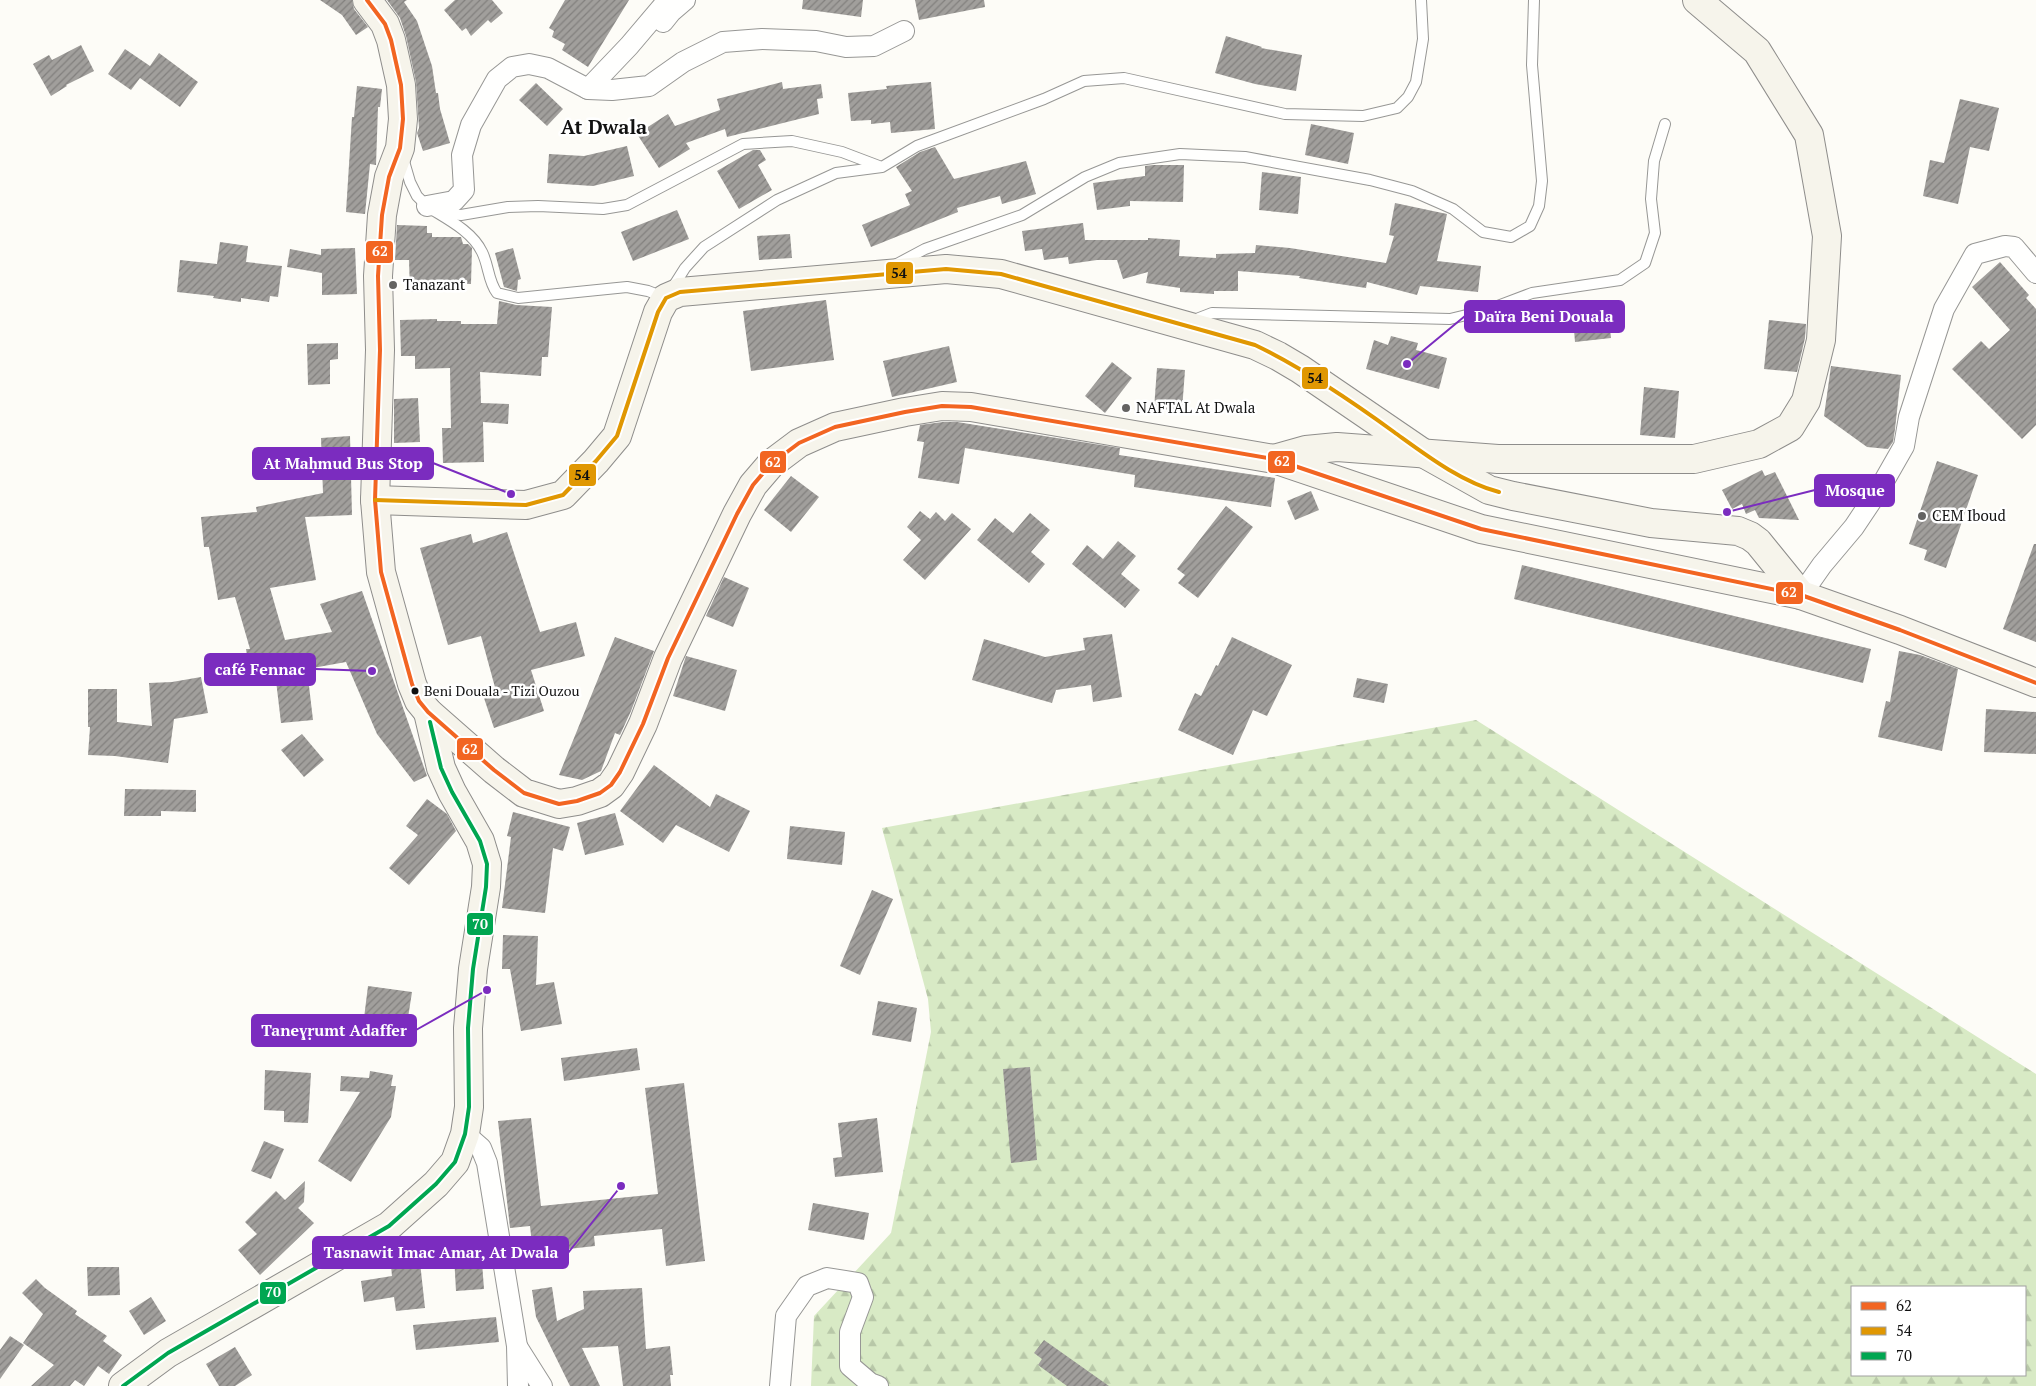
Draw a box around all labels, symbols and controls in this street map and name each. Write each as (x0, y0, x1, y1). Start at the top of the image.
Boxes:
district label: At Dwala (561, 113, 647, 140)
line badge: 62 (365, 240, 394, 264)
text: 62 (372, 241, 388, 260)
line badge: 54 (885, 261, 914, 285)
text: 54 (891, 263, 907, 282)
place label: Tanazant (403, 274, 466, 294)
marker: Tanazant (387, 279, 399, 291)
callout: Daïra Beni Douala (1465, 301, 1624, 332)
text: Daïra Beni Douala (1474, 305, 1614, 327)
line badge: 54 (1301, 366, 1329, 390)
text: 54 (1307, 368, 1323, 387)
place label: NAFTAL At Dwala (1136, 397, 1256, 417)
marker: NAFTAL At Dwala (1120, 402, 1132, 414)
callout: At Maḥmud Bus Stop (253, 448, 433, 479)
line badge: 62 (759, 450, 787, 474)
line badge: 62 (1267, 450, 1296, 474)
text: 62 (1274, 451, 1290, 470)
text: At Maḥmud Bus Stop (263, 452, 423, 474)
text: 62 (765, 452, 781, 471)
line badge: 54 (568, 463, 597, 487)
text: 54 (574, 465, 590, 484)
callout: Mosque (1815, 475, 1894, 506)
text: Mosque (1825, 479, 1885, 501)
place label: CEM Iboud (1932, 505, 2006, 525)
marker: CEM Iboud (1916, 510, 1928, 522)
line badge: 62 (1775, 581, 1804, 605)
text: 62 (1781, 582, 1797, 601)
callout: café Fennac (205, 654, 315, 685)
text: café Fennac (215, 658, 305, 680)
place label: Beni Douala - Tizi Ouzou (424, 681, 579, 700)
marker: Beni Douala - Tizi Ouzou (410, 686, 420, 696)
line badge: 62 (456, 737, 484, 761)
text: 62 (462, 739, 478, 758)
line badge: 70 (466, 912, 494, 936)
text: 70 (472, 914, 488, 933)
callout: Taneɣṛumt Adaffer (252, 1015, 416, 1046)
text: Taneɣṛumt Adaffer (261, 1019, 407, 1041)
callout: Tasnawit Imac Amar, At Dwala (313, 1237, 568, 1268)
text: Tasnawit Imac Amar, At Dwala (324, 1241, 559, 1263)
line badge: 70 (259, 1281, 287, 1305)
text: 70 (265, 1282, 281, 1301)
legend (1851, 1286, 2026, 1376)
text: 62 (1896, 1295, 1912, 1315)
text: 54 (1896, 1320, 1912, 1340)
text: 70 (1896, 1345, 1912, 1365)

